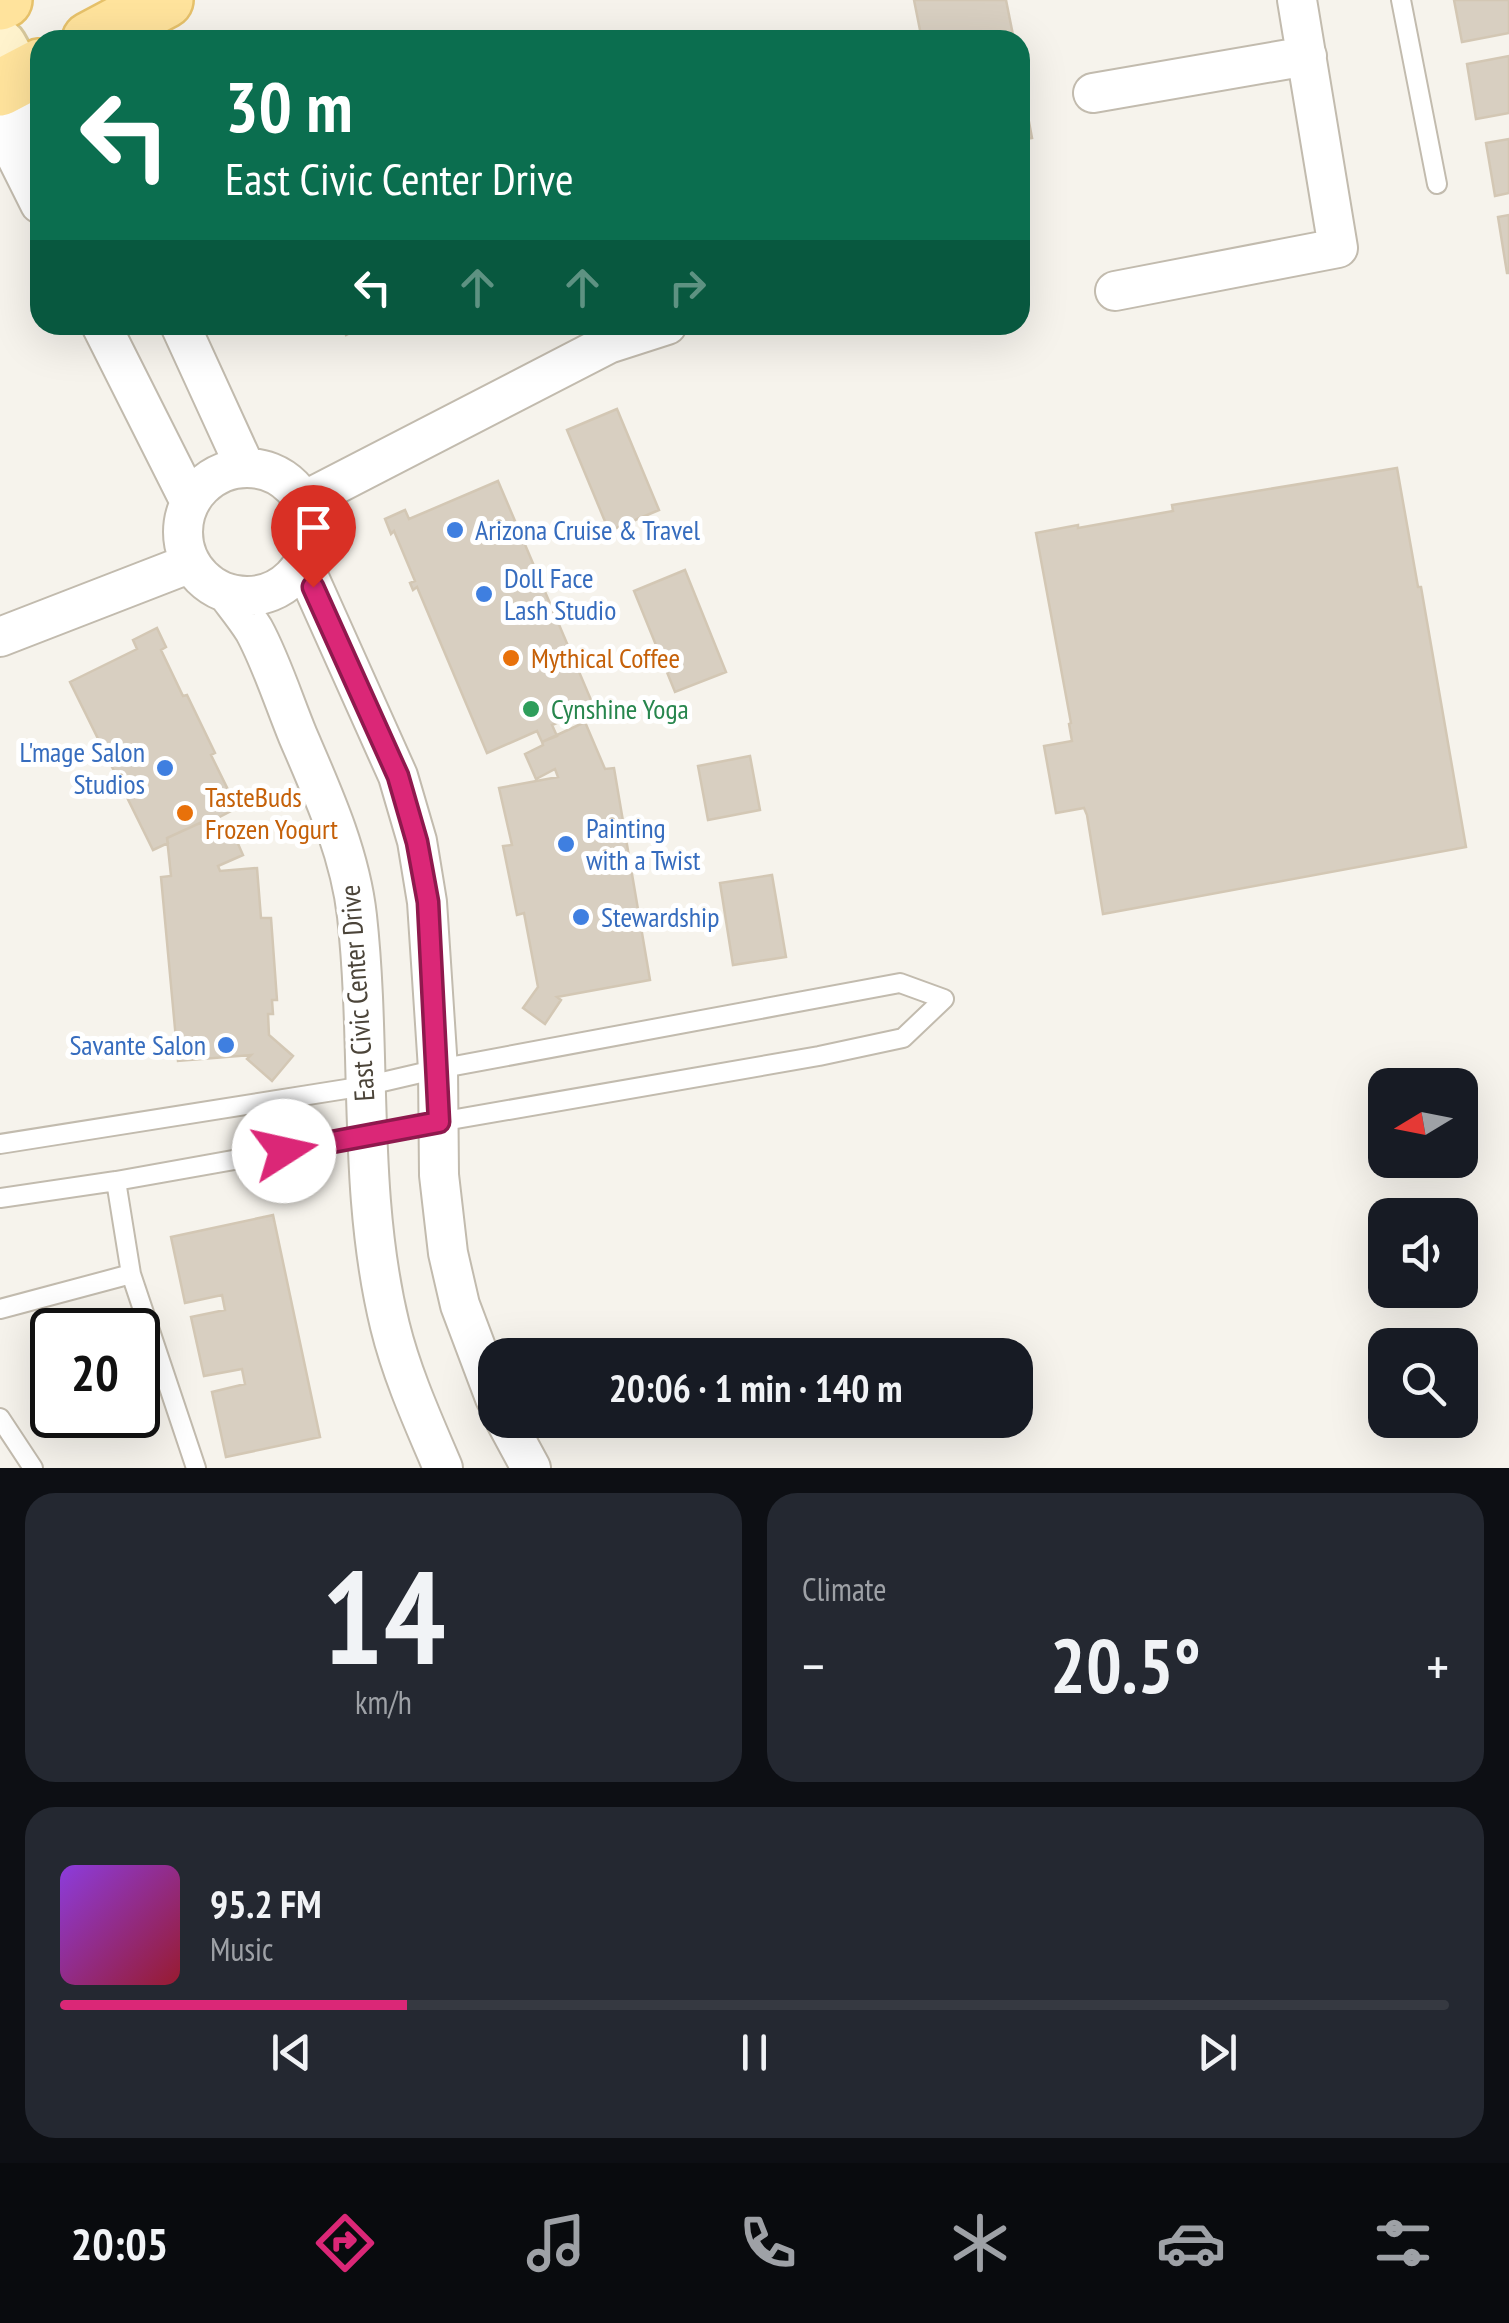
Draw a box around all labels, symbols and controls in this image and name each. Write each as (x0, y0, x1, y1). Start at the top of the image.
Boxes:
text: 30 m (225, 61, 353, 151)
icon: left (60, 70, 190, 200)
text: East Civic Center Drive (225, 149, 574, 207)
icon: left (345, 260, 400, 315)
icon: ahead (450, 260, 505, 315)
icon: ahead (555, 260, 610, 315)
icon: right (660, 260, 715, 315)
pin (271, 485, 356, 588)
icon: arrive (286, 500, 341, 555)
place label: Arizona Cruise & Travel (475, 511, 701, 548)
marker: Arizona Cruise & Travel (444, 519, 466, 541)
place label: Doll Face Lash Studio (504, 559, 616, 628)
marker: Doll Face Lash Studio (473, 583, 495, 605)
place label: Mythical Coffee (531, 639, 680, 676)
marker: Mythical Coffee (500, 647, 522, 669)
place label: Cynshine Yoga (551, 690, 689, 727)
marker: Cynshine Yoga (520, 698, 542, 720)
place label: L'mage Salon Studios (20, 733, 145, 802)
marker: L'mage Salon Studios (154, 757, 176, 779)
place label: TasteBuds Frozen Yogurt (205, 778, 338, 847)
marker: TasteBuds Frozen Yogurt (174, 802, 196, 824)
place label: Painting with a Twist (586, 809, 701, 878)
marker: Painting with a Twist (555, 833, 577, 855)
street label: East Civic Center Drive (330, 884, 383, 1103)
place label: Stewardship (601, 898, 719, 935)
marker: Stewardship (570, 906, 592, 928)
place label: Savante Salon (69, 1026, 206, 1063)
marker: Savante Salon (215, 1034, 237, 1056)
north arrow (1368, 1068, 1478, 1178)
map controls (1368, 1068, 1478, 1438)
position arrow (232, 1099, 336, 1203)
button: sound (1368, 1198, 1478, 1308)
speed limit sign: 20 (30, 1308, 160, 1438)
button: search (1368, 1328, 1478, 1438)
text: 20:06 · 1 min · 140 m (609, 1363, 902, 1412)
text: 14 (321, 1532, 446, 1700)
text: Climate (802, 1568, 886, 1610)
text: 20.5° (1050, 1617, 1201, 1714)
text: − (802, 1630, 825, 1701)
text: + (1426, 1630, 1449, 1701)
text: km/h (355, 1681, 412, 1723)
text: 95.2 FM (210, 1879, 322, 1928)
text: Music (210, 1928, 273, 1970)
icon: previous (264, 2025, 319, 2080)
icon: pause (727, 2025, 782, 2080)
icon: next (1190, 2025, 1245, 2080)
icon: directions (310, 2208, 380, 2278)
icon: music (521, 2208, 591, 2278)
icon: phone (733, 2208, 803, 2278)
icon: climate (945, 2208, 1015, 2278)
icon: car (1156, 2208, 1226, 2278)
icon: filters (1368, 2208, 1438, 2278)
text: 20:05 (71, 2214, 168, 2272)

